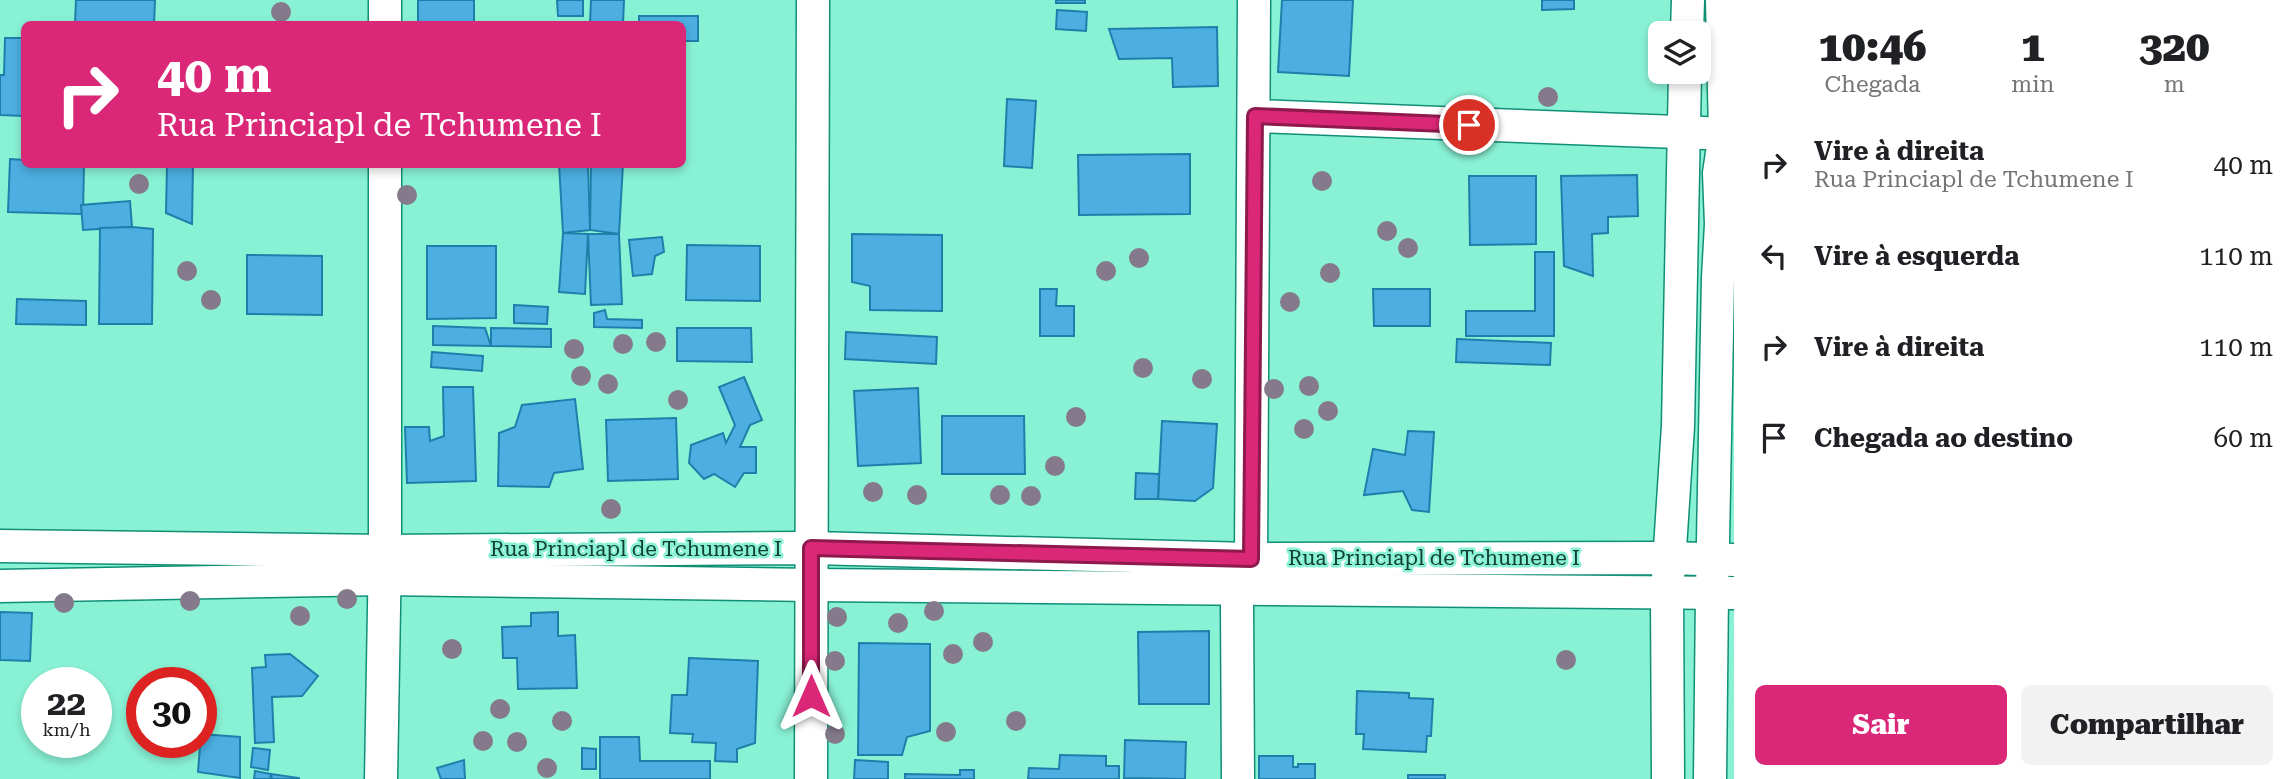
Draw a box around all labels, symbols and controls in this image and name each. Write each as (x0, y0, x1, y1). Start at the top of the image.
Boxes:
map controls (1648, 21, 1711, 84)
button: layers (1648, 21, 1711, 84)
text: 10:46 (1819, 22, 1927, 71)
text: 1 (2021, 22, 2045, 71)
text: 320 (2139, 22, 2209, 71)
text: 40 m (157, 47, 272, 104)
icon: right (42, 49, 133, 140)
text: Chegada (1825, 71, 1921, 98)
text: min (2011, 71, 2054, 98)
text: m (2164, 71, 2185, 98)
pin (1439, 95, 1499, 155)
text: Rua Princiapl de Tchumene I (157, 106, 602, 144)
icon: arrive (1450, 106, 1488, 144)
text: Vire à direita (1814, 136, 1984, 166)
icon: right (1755, 146, 1793, 184)
text: 40 m (2214, 150, 2273, 180)
text: Rua Princiapl de Tchumene I (1814, 166, 2134, 193)
icon: left (1755, 237, 1793, 275)
text: Vire à esquerda (1814, 241, 2019, 271)
text: 110 m (2199, 241, 2273, 271)
icon: right (1755, 328, 1793, 366)
text: Vire à direita (1814, 332, 1984, 362)
text: 110 m (2199, 332, 2273, 362)
icon: arrive (1755, 419, 1793, 457)
text: Chegada ao destino (1814, 423, 2073, 453)
text: 60 m (2214, 423, 2273, 453)
street label: Rua Princiapl de Tchumene I (490, 537, 782, 561)
street label: Rua Princiapl de Tchumene I (1288, 546, 1580, 570)
position arrow (774, 659, 848, 733)
speed limit sign: 30 (126, 667, 217, 758)
text: 22 (47, 683, 86, 724)
button: Sair (1755, 685, 2007, 765)
button: Compartilhar (2021, 685, 2273, 765)
text: km/h (42, 719, 91, 740)

